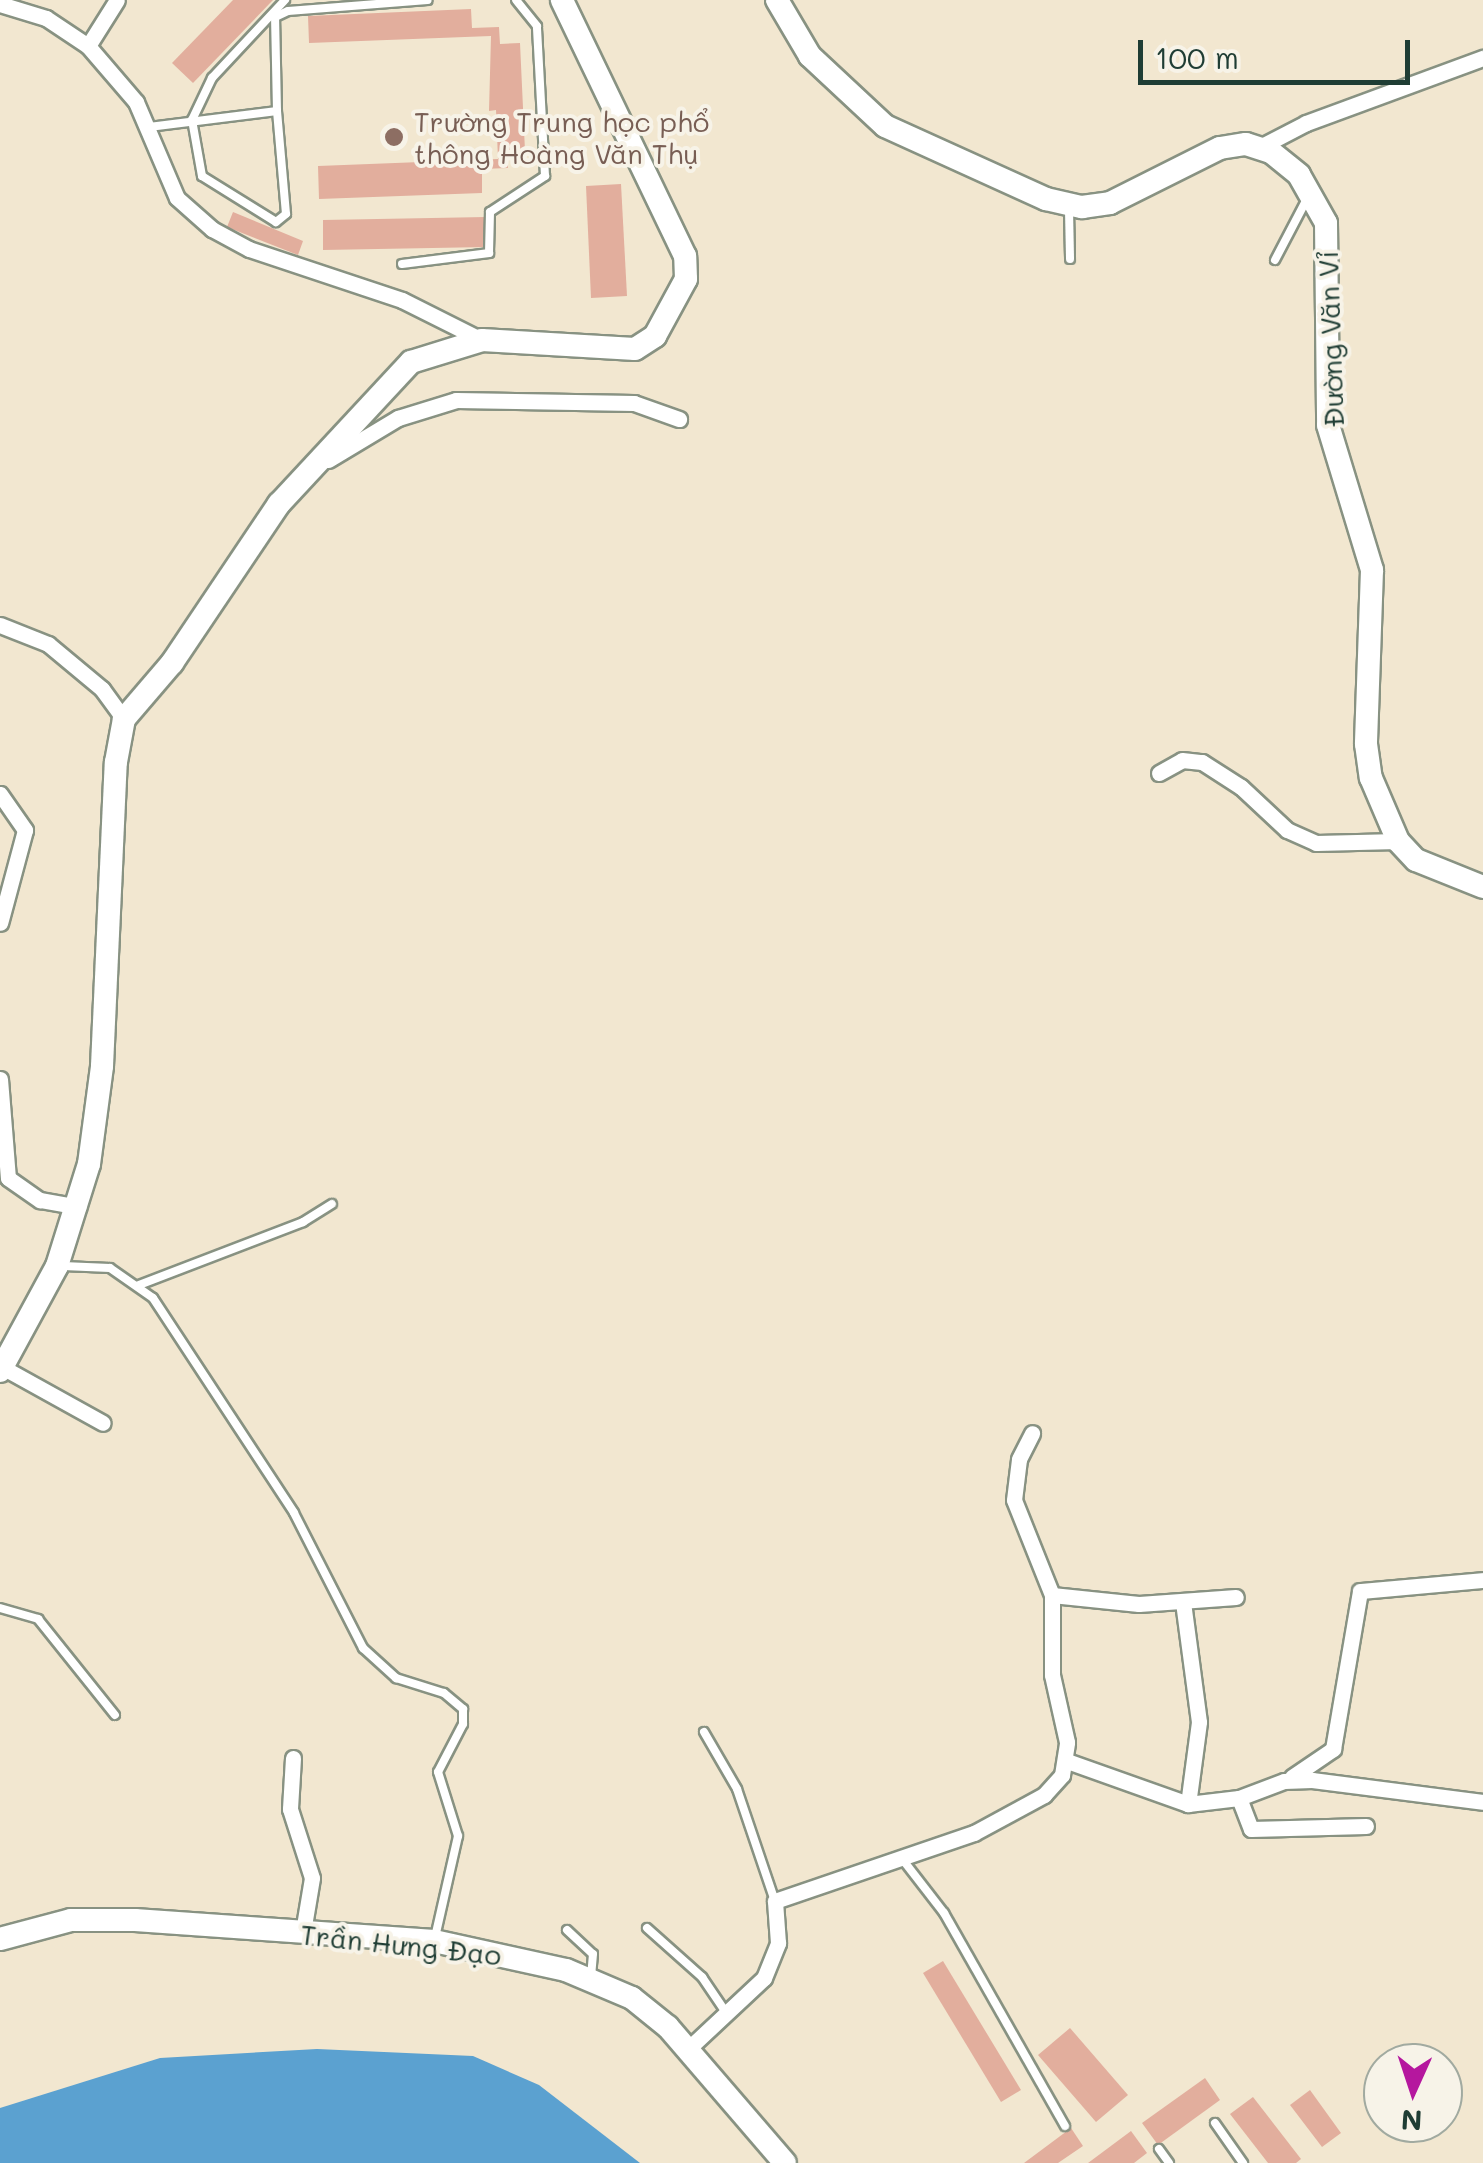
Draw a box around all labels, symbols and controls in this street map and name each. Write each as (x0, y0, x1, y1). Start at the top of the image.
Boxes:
scale bar (1143, 20, 1416, 82)
text: 100 m (1155, 37, 1239, 77)
place label: Trường Trung học phổ thông Hoàng Văn Thụ (414, 104, 709, 170)
marker: Trường Trung học phổ thông Hoàng Văn Thụ (383, 126, 405, 148)
street label: Đường Văn Vỉ (1310, 250, 1350, 428)
street label: Trần Hưng Đạo (299, 1917, 503, 1971)
north arrow (1363, 2043, 1463, 2143)
text: N (1400, 2102, 1423, 2139)

